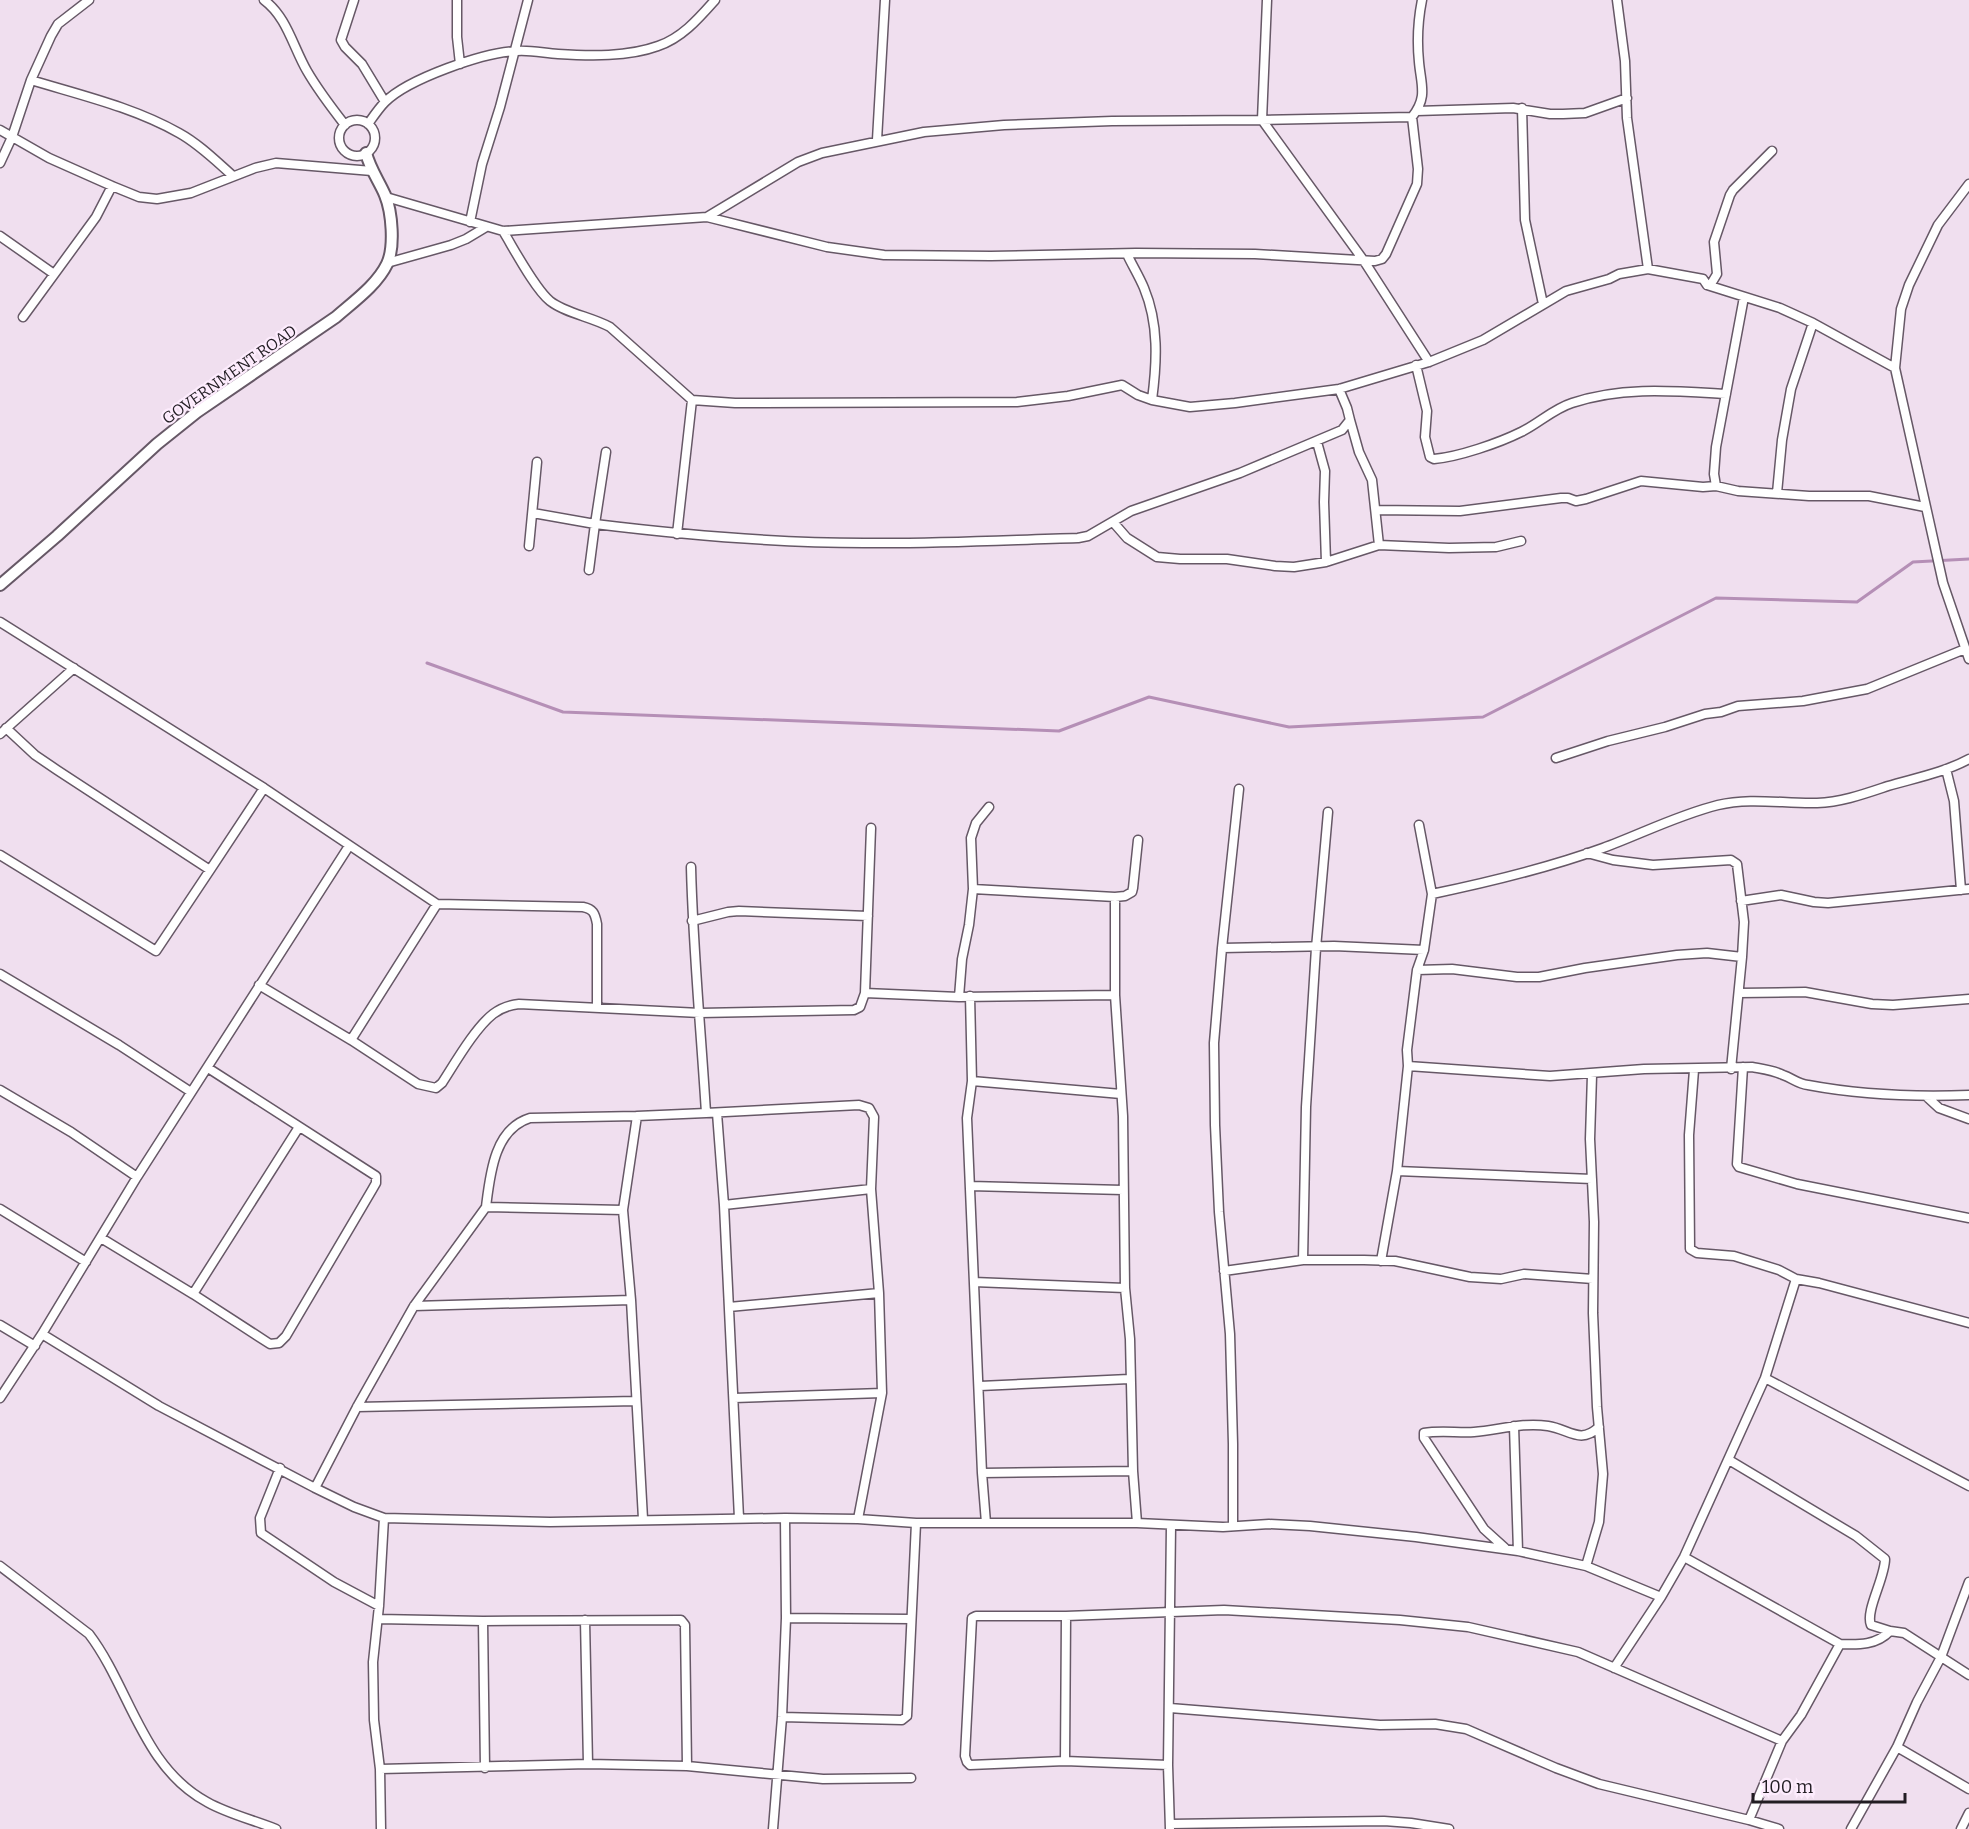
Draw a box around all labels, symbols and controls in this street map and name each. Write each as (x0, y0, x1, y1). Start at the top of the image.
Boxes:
street label: GOVERNMENT ROAD (158, 321, 300, 428)
scale bar (1753, 1766, 1904, 1804)
text: 100 m (1762, 1776, 1813, 1798)

